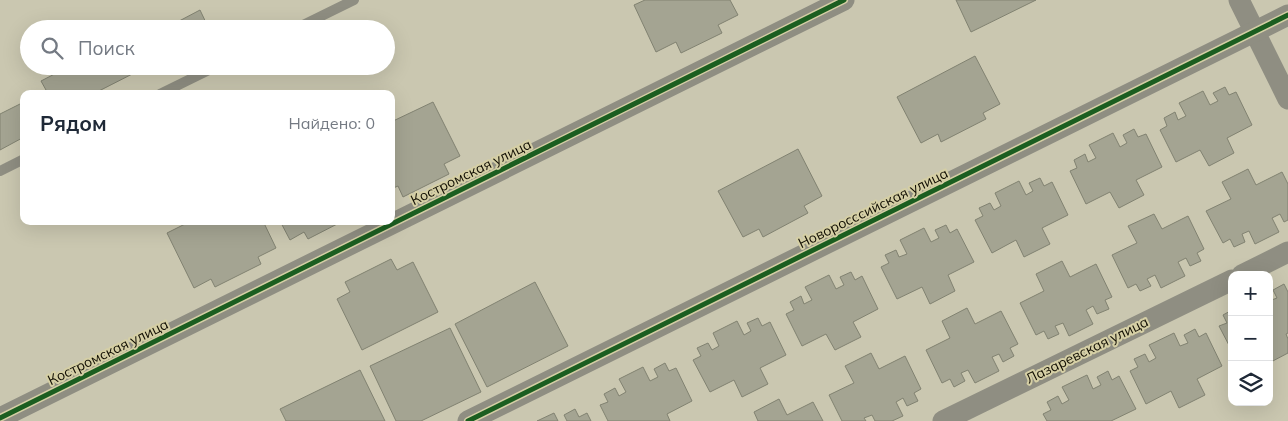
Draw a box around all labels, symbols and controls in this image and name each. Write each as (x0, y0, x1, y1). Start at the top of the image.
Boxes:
search box (20, 20, 395, 75)
icon: search (38, 34, 66, 62)
text: Поиск (78, 36, 135, 60)
text: Рядом (40, 110, 107, 136)
text: Найдено: 0 (289, 113, 375, 133)
street label: Костромская улица (408, 135, 534, 209)
street label: Новоросссийская улица (795, 164, 951, 252)
map controls (1228, 271, 1273, 406)
button: + (1228, 271, 1273, 316)
street label: Лазаревская улица (1023, 312, 1151, 388)
street label: Костромская улица (45, 315, 171, 389)
button: − (1228, 316, 1273, 361)
button: layers (1228, 361, 1273, 406)

